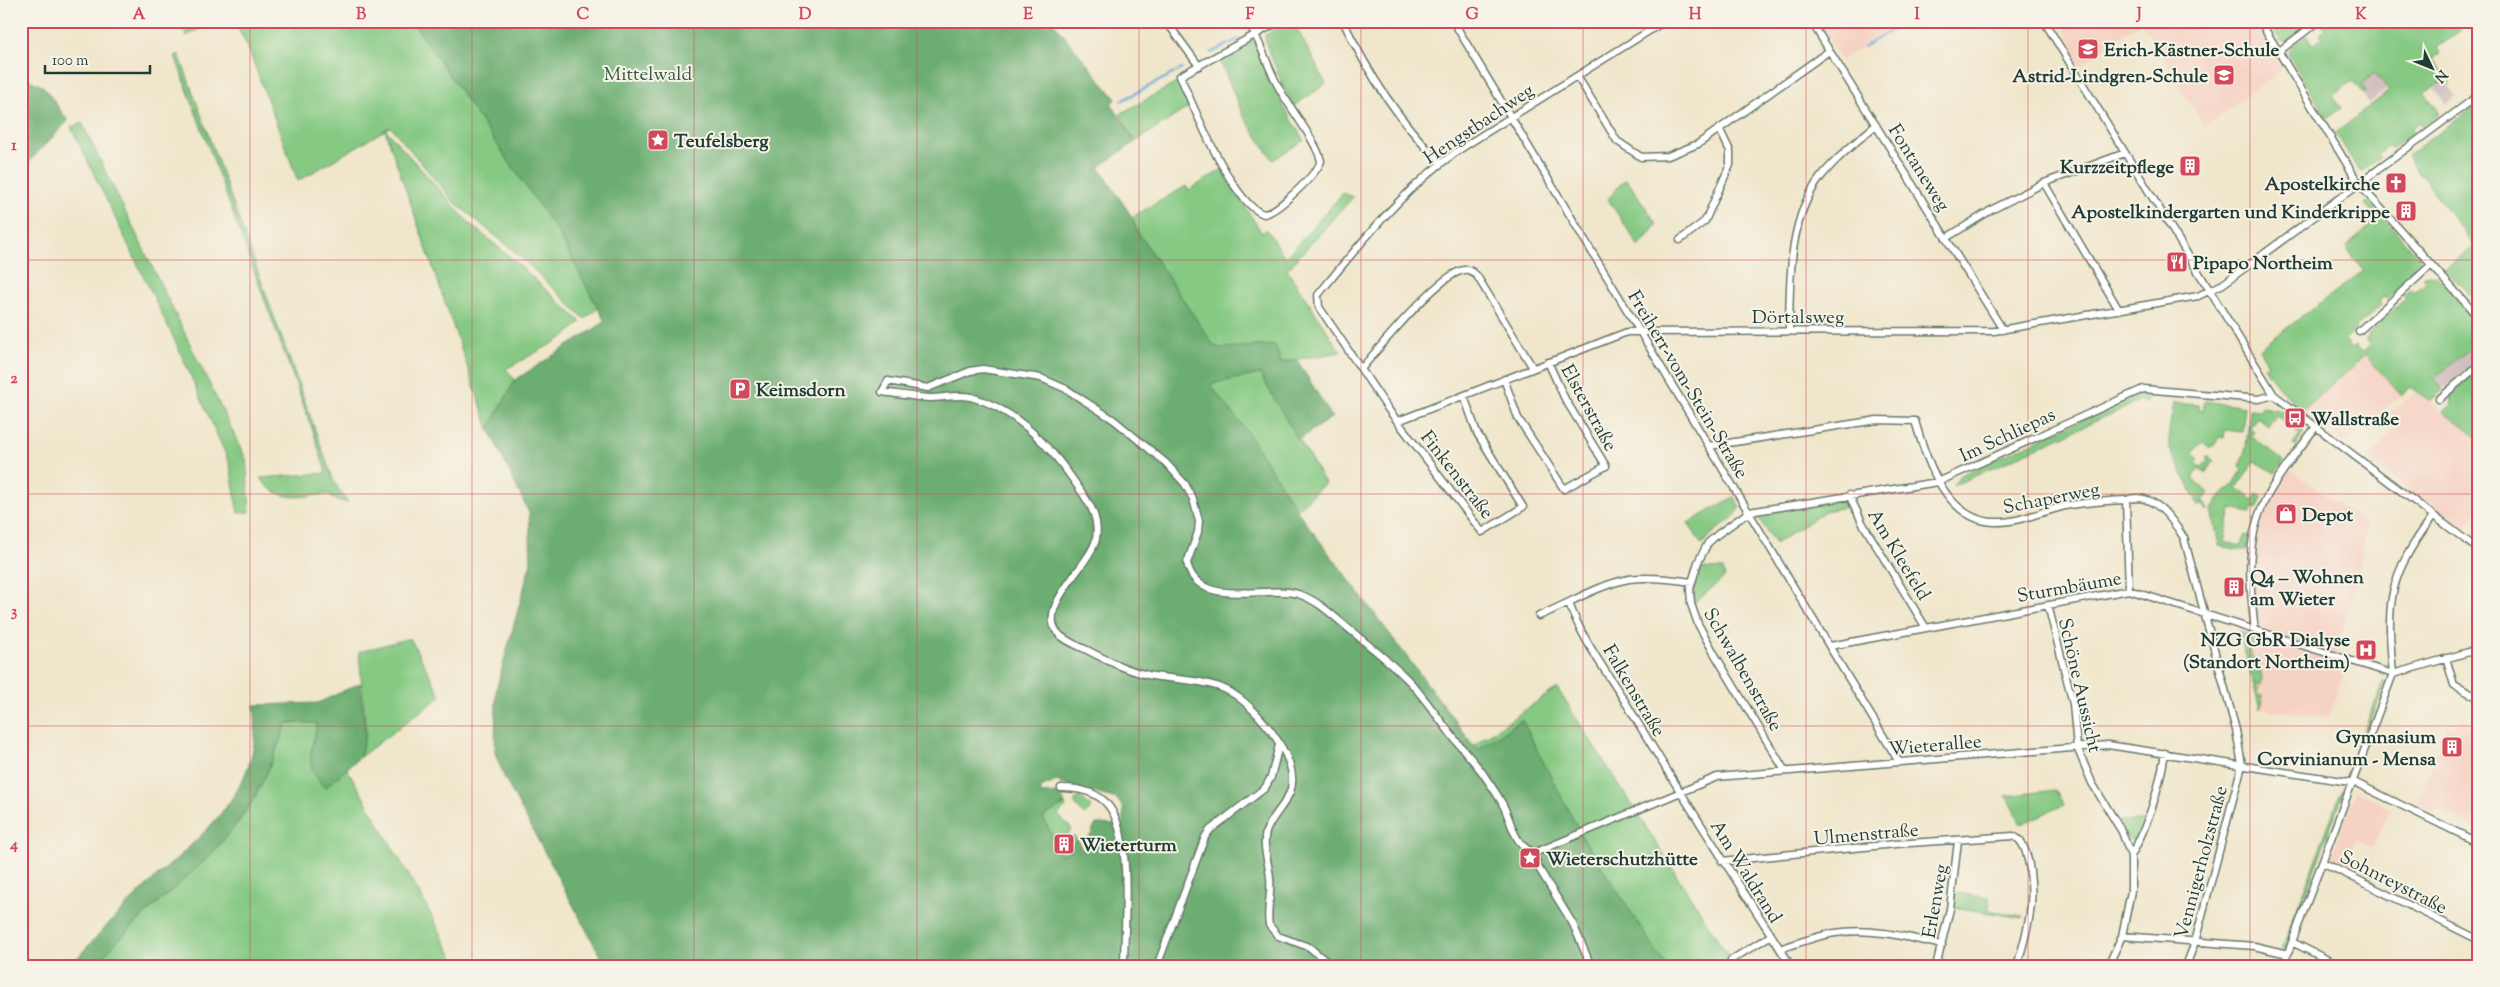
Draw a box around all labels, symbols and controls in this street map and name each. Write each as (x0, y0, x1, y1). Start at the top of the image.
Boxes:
text: A (133, 4, 146, 27)
text: B (356, 4, 366, 27)
text: C (577, 4, 590, 27)
text: D (799, 4, 812, 27)
text: E (1023, 4, 1033, 27)
text: F (1246, 4, 1255, 27)
text: G (1465, 4, 1479, 27)
text: H (1689, 4, 1702, 27)
text: I (1914, 4, 1920, 27)
text: J (2135, 4, 2142, 27)
text: K (2355, 4, 2367, 27)
school or university icon: Erich-Kästner-Schule (2076, 37, 2100, 61)
place label: Erich-Kästner-Schule (2104, 38, 2280, 65)
scale bar (45, 42, 150, 74)
north arrow (2408, 42, 2458, 92)
text: 100 m (52, 51, 89, 72)
park label: Mittelwald (604, 62, 692, 89)
school or university icon: Astrid-Lindgren-Schule (2212, 63, 2236, 87)
place label: Astrid-Lindgren-Schule (2012, 64, 2208, 91)
text: N (2429, 65, 2451, 86)
street label: Hengstbachweg (1419, 78, 1540, 172)
street label: Fontaneweg (1880, 119, 1955, 217)
place icon: Teufelsberg (646, 128, 670, 152)
place label: Teufelsberg (674, 129, 769, 156)
text: 1 (11, 135, 17, 158)
building icon: Kurzzeitpflege (2178, 154, 2202, 178)
place label: Kurzzeitpflege (2060, 155, 2174, 182)
church icon: Apostelkirche (2384, 171, 2408, 195)
place label: Apostelkirche (2265, 172, 2380, 199)
building icon: Apostelkindergarten und Kinderkrippe (2394, 199, 2418, 223)
place label: Apostelkindergarten und Kinderkrippe (2071, 200, 2390, 227)
restaurant icon: Pipapo Northeim (2165, 250, 2189, 274)
place label: Pipapo Northeim (2193, 251, 2333, 278)
street label: Freiherr-vom-Stein-Straße (1620, 286, 1754, 485)
street label: Dörtalsweg (1752, 305, 1844, 332)
street label: Elsterstraße (1553, 360, 1623, 457)
text: 2 (10, 368, 18, 391)
parking icon: Keimsdorn (728, 377, 752, 401)
place label: Keimsdorn (756, 378, 846, 405)
street label: Im Schliepas (1956, 402, 2060, 470)
bus stop icon: Wallstraße (2283, 406, 2307, 430)
place label: Wallstraße (2311, 407, 2399, 434)
street label: Finkenstraße (1413, 426, 1499, 526)
street label: Schaperweg (2001, 477, 2102, 522)
shop icon: Depot (2274, 502, 2298, 526)
place label: Depot (2302, 503, 2354, 530)
street label: Am Kleefeld (1860, 504, 1936, 606)
place label: Q4 – Wohnen am Wieter (2250, 565, 2365, 614)
street label: Sturmbäume (2015, 566, 2124, 611)
building icon: Q4 – Wohnen am Wieter (2222, 575, 2246, 599)
text: 3 (11, 601, 18, 624)
street label: Schwalbenstraße (1696, 604, 1788, 737)
street label: Schöne Aussicht (2050, 616, 2107, 756)
place label: NZG GbR Dialyse (Standort Northeim) (2183, 628, 2350, 677)
hospital icon: NZG GbR Dialyse (Standort Northeim) (2354, 638, 2378, 662)
street label: Falkenstraße (1595, 640, 1671, 743)
place label: Gymnasium Corvinianum - Mensa (2257, 725, 2436, 774)
street label: Wieterallee (1888, 729, 1983, 764)
building icon: Gymnasium Corvinianum - Mensa (2440, 735, 2464, 759)
street label: Vennigerholzstraße (2169, 783, 2236, 942)
street label: Am Waldrand (1702, 815, 1788, 929)
street label: Ulmenstraße (1813, 817, 1920, 854)
building icon: Wieterturm (1052, 832, 1076, 856)
place label: Wieterturm (1080, 833, 1177, 860)
text: 4 (9, 834, 18, 857)
street label: Sohnreystraße (2334, 844, 2452, 922)
place icon: Wieterschutzhütte (1518, 846, 1542, 870)
place label: Wieterschutzhütte (1546, 847, 1698, 874)
street label: Erlenweg (1917, 862, 1956, 941)

